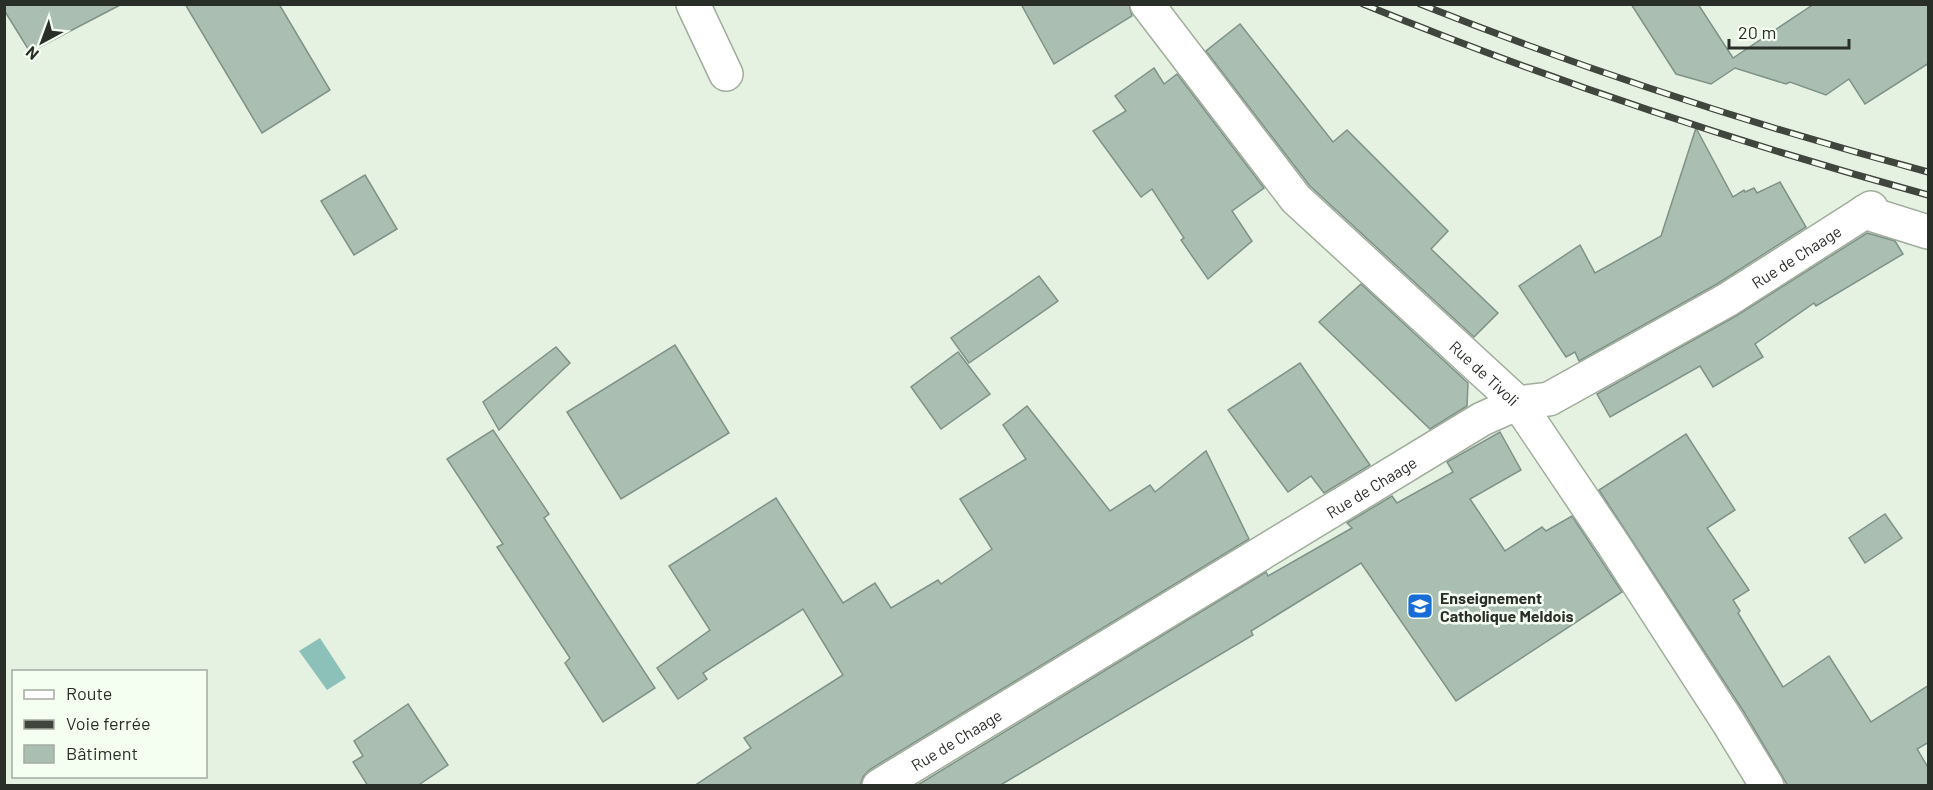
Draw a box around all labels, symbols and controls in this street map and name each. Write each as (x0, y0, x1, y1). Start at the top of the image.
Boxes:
north arrow (12, 12, 72, 72)
scale bar (1729, 12, 1849, 50)
text: 20 m (1738, 21, 1776, 43)
text: N (22, 43, 42, 64)
street label: Rue de Chaage (1748, 220, 1844, 292)
street label: Rue de Tivoli (1446, 336, 1524, 409)
street label: Rue de Chaage (1322, 452, 1420, 521)
place label: Enseignement Catholique Meldois (1440, 588, 1574, 625)
school or university icon: Enseignement Catholique Meldois (1405, 591, 1435, 621)
legend (12, 670, 207, 778)
text: Route (66, 682, 112, 704)
street label: Rue de Chaage (907, 704, 1005, 774)
text: Voie ferrée (66, 712, 151, 734)
text: Bâtiment (66, 742, 138, 764)

